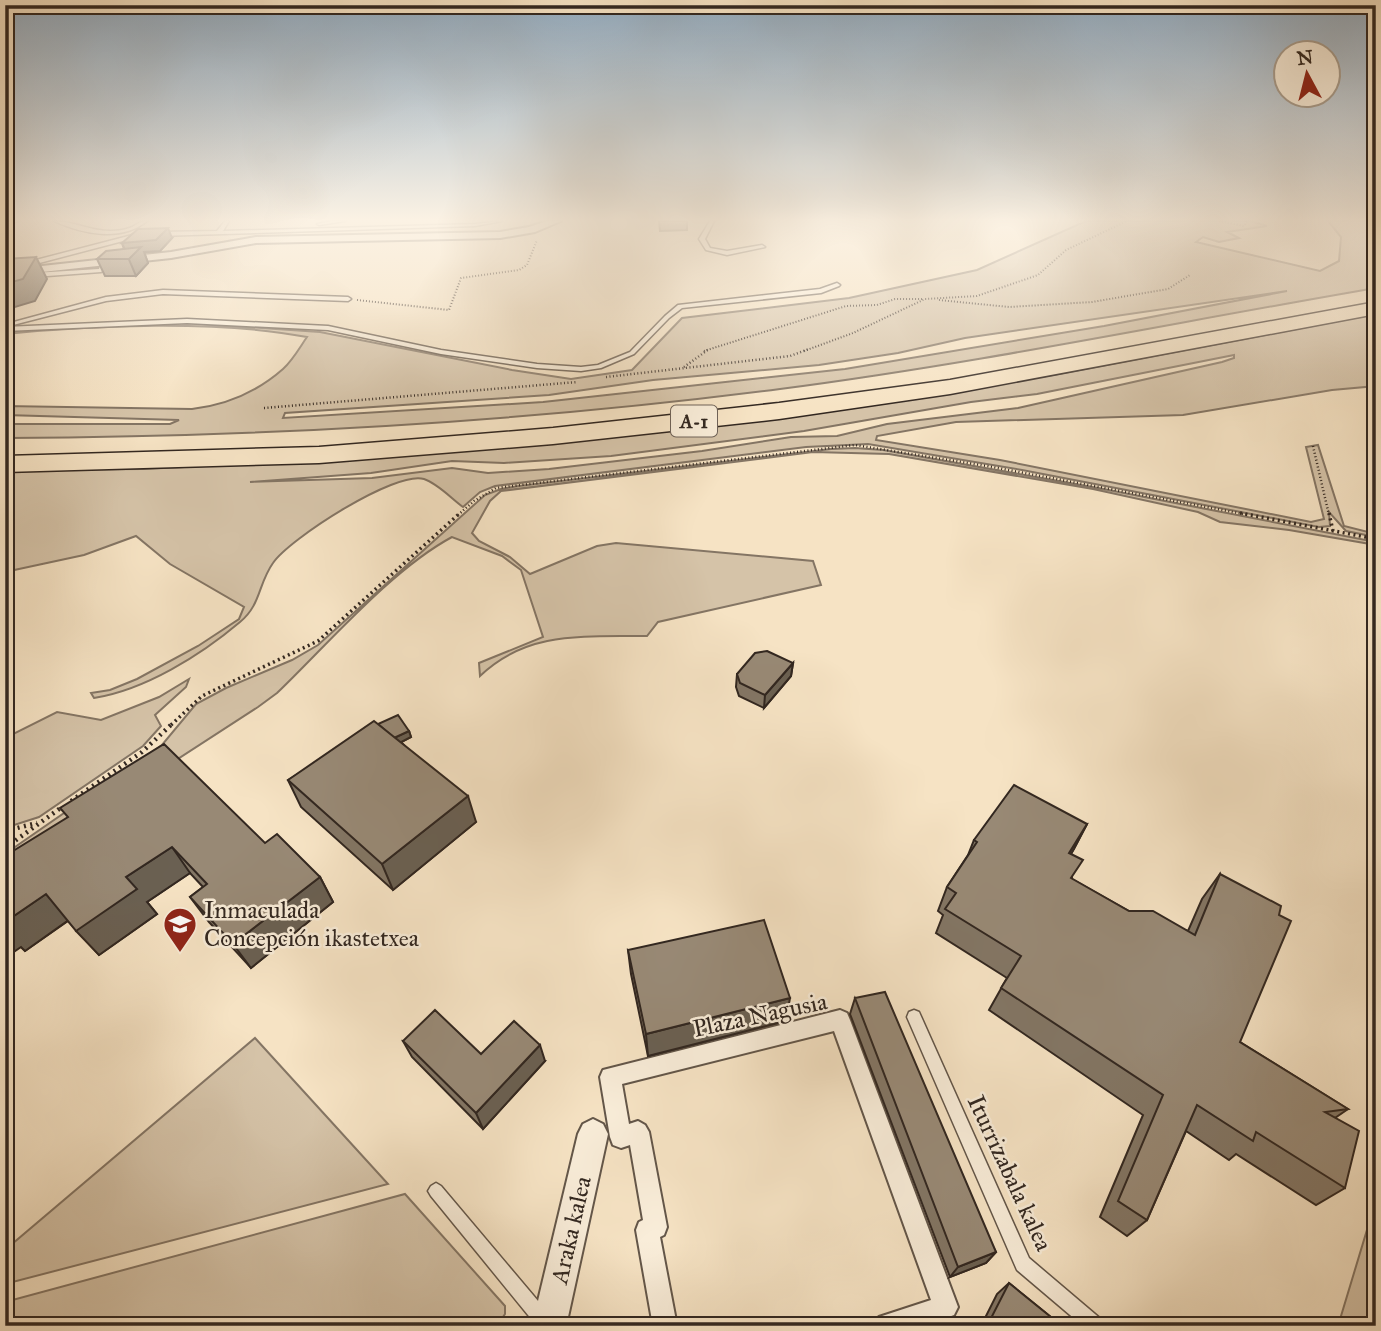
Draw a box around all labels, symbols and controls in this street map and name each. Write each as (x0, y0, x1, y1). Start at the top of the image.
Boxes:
north arrow (1272, 38, 1342, 108)
text: N (1296, 45, 1314, 70)
road number: A-1 (671, 406, 717, 436)
place label: Inmaculada Concepción ikastetxea (204, 895, 420, 953)
school or university icon: Inmaculada Concepción ikastetxea (161, 905, 199, 954)
street label: Plaza Nagusia (690, 986, 831, 1044)
street label: Iturrizabala kalea (961, 1090, 1060, 1256)
street label: Araka kalea (544, 1172, 598, 1288)

